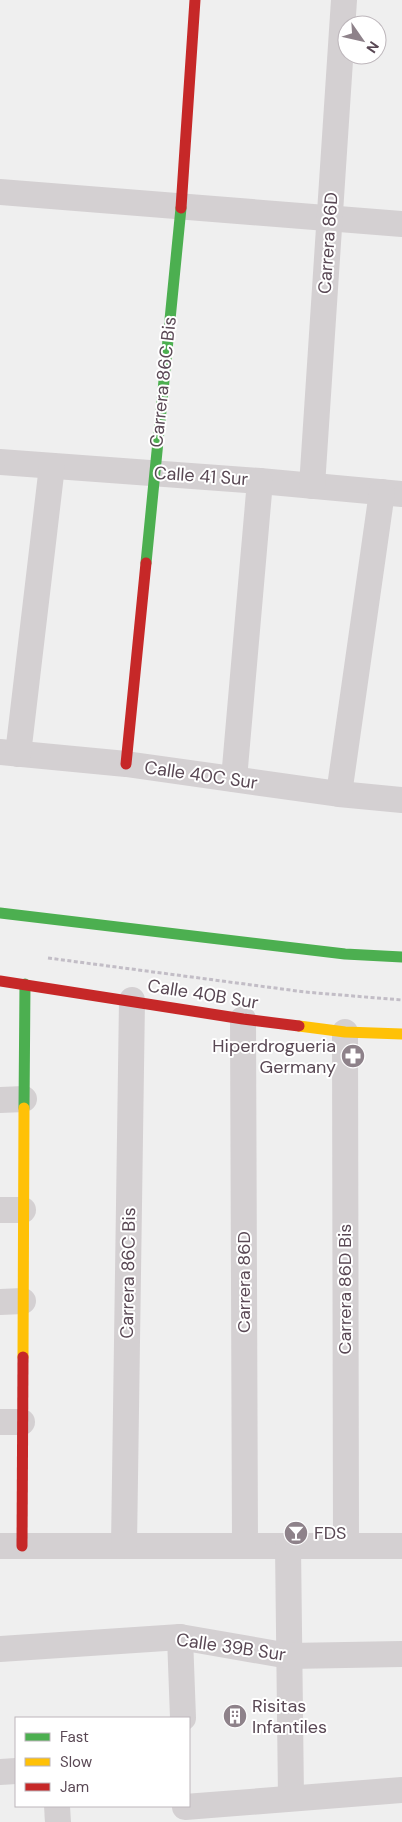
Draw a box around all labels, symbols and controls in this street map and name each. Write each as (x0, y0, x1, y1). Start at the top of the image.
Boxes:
north arrow (337, 15, 387, 65)
text: N (362, 38, 383, 57)
street label: Carrera 86D (312, 191, 344, 295)
street label: Carrera 86C Bis (144, 315, 182, 449)
street label: Calle 41 Sur (153, 461, 249, 491)
street label: Calle 40C Sur (143, 755, 259, 795)
street label: Calle 40B Sur (146, 973, 261, 1015)
place label: Hiperdrogueria Germany (212, 1034, 336, 1079)
pharmacy icon: Hiperdrogueria Germany (340, 1043, 366, 1069)
street label: Carrera 86C Bis (115, 1207, 141, 1339)
street label: Carrera 86D Bis (333, 1224, 357, 1354)
street label: Carrera 86D (232, 1231, 256, 1333)
bar icon: FDS (283, 1520, 309, 1546)
place label: FDS (314, 1521, 346, 1545)
street label: Calle 39B Sur (175, 1627, 288, 1667)
place label: Risitas Infantiles (252, 1694, 327, 1739)
building icon: Risitas Infantiles (222, 1703, 248, 1729)
legend (15, 1717, 190, 1807)
text: Fast (60, 1727, 89, 1747)
text: Slow (60, 1752, 93, 1772)
text: Jam (60, 1777, 89, 1797)

